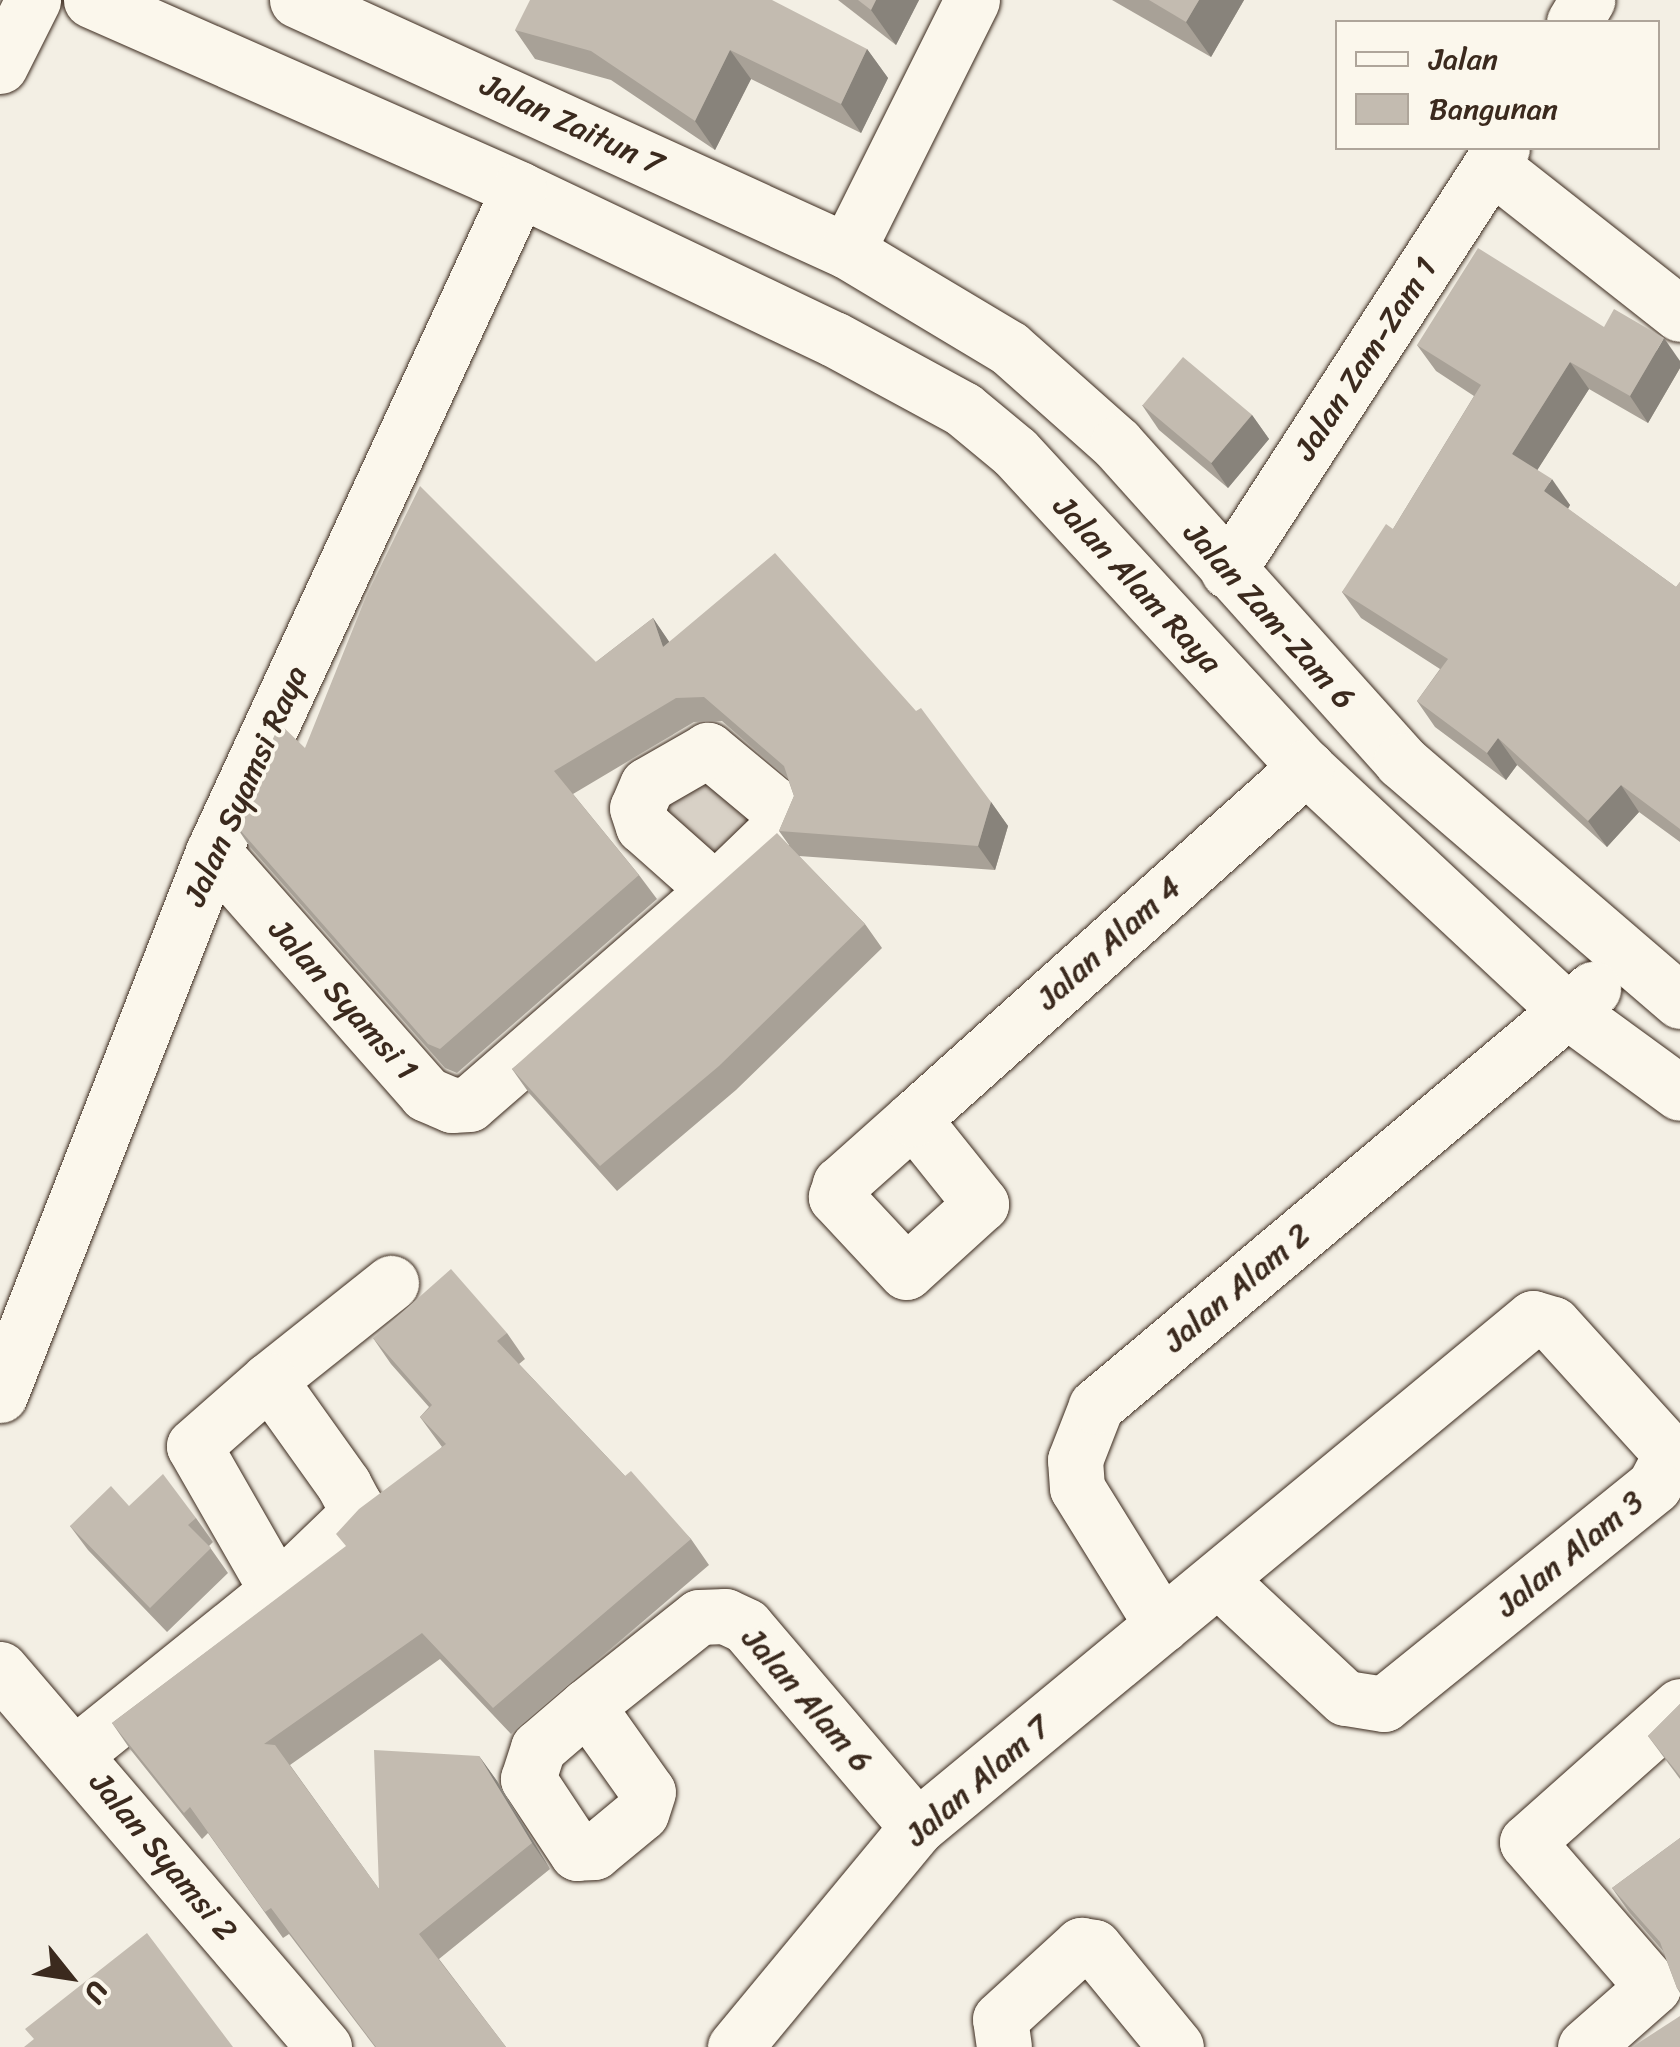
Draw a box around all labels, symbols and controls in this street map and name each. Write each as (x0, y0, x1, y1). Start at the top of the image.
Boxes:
legend (1335, 20, 1660, 150)
text: Jalan (1429, 32, 1498, 86)
street label: Jalan Zaitun 7 (474, 66, 670, 184)
text: Bangunan (1429, 82, 1558, 136)
street label: Jalan Zam-Zam 1 (1286, 250, 1446, 468)
street label: Jalan Alam Raya (1045, 488, 1229, 682)
street label: Jalan Zam-Zam 6 (1175, 514, 1363, 718)
street label: Jalan Syamsi Raya (176, 661, 316, 911)
street label: Jalan Alam 4 (1029, 868, 1189, 1018)
street label: Jalan Syamsi 1 (261, 912, 425, 1088)
street label: Jalan Alam 2 (1156, 1216, 1318, 1360)
street label: Jalan Alam 3 (1489, 1483, 1651, 1625)
street label: Jalan Alam 6 (734, 1620, 880, 1780)
street label: Jalan Alam 7 (898, 1708, 1058, 1854)
street label: Jalan Syamsi 2 (81, 1765, 245, 1949)
north arrow (20, 1927, 120, 2027)
text: U (71, 1972, 122, 2013)

